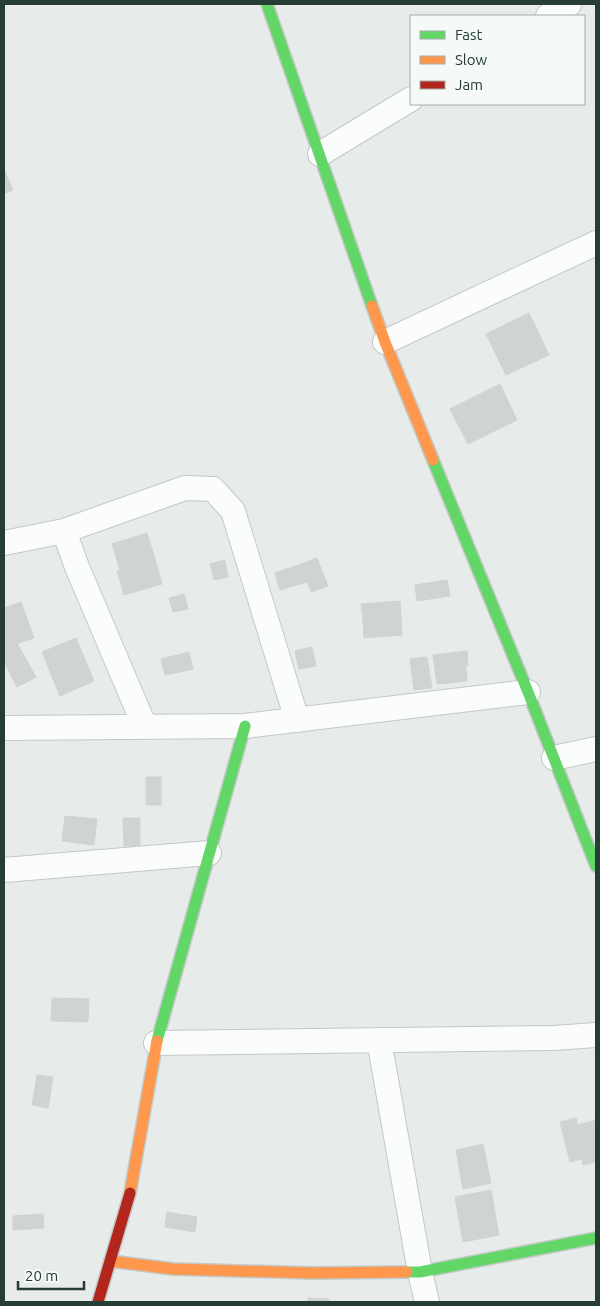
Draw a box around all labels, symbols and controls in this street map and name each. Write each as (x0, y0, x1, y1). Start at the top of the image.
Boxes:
legend (410, 15, 585, 105)
text: Fast (455, 26, 483, 43)
text: Slow (455, 51, 488, 68)
text: Jam (455, 76, 483, 93)
scale bar (18, 1258, 84, 1290)
text: 20 m (25, 1267, 58, 1284)

